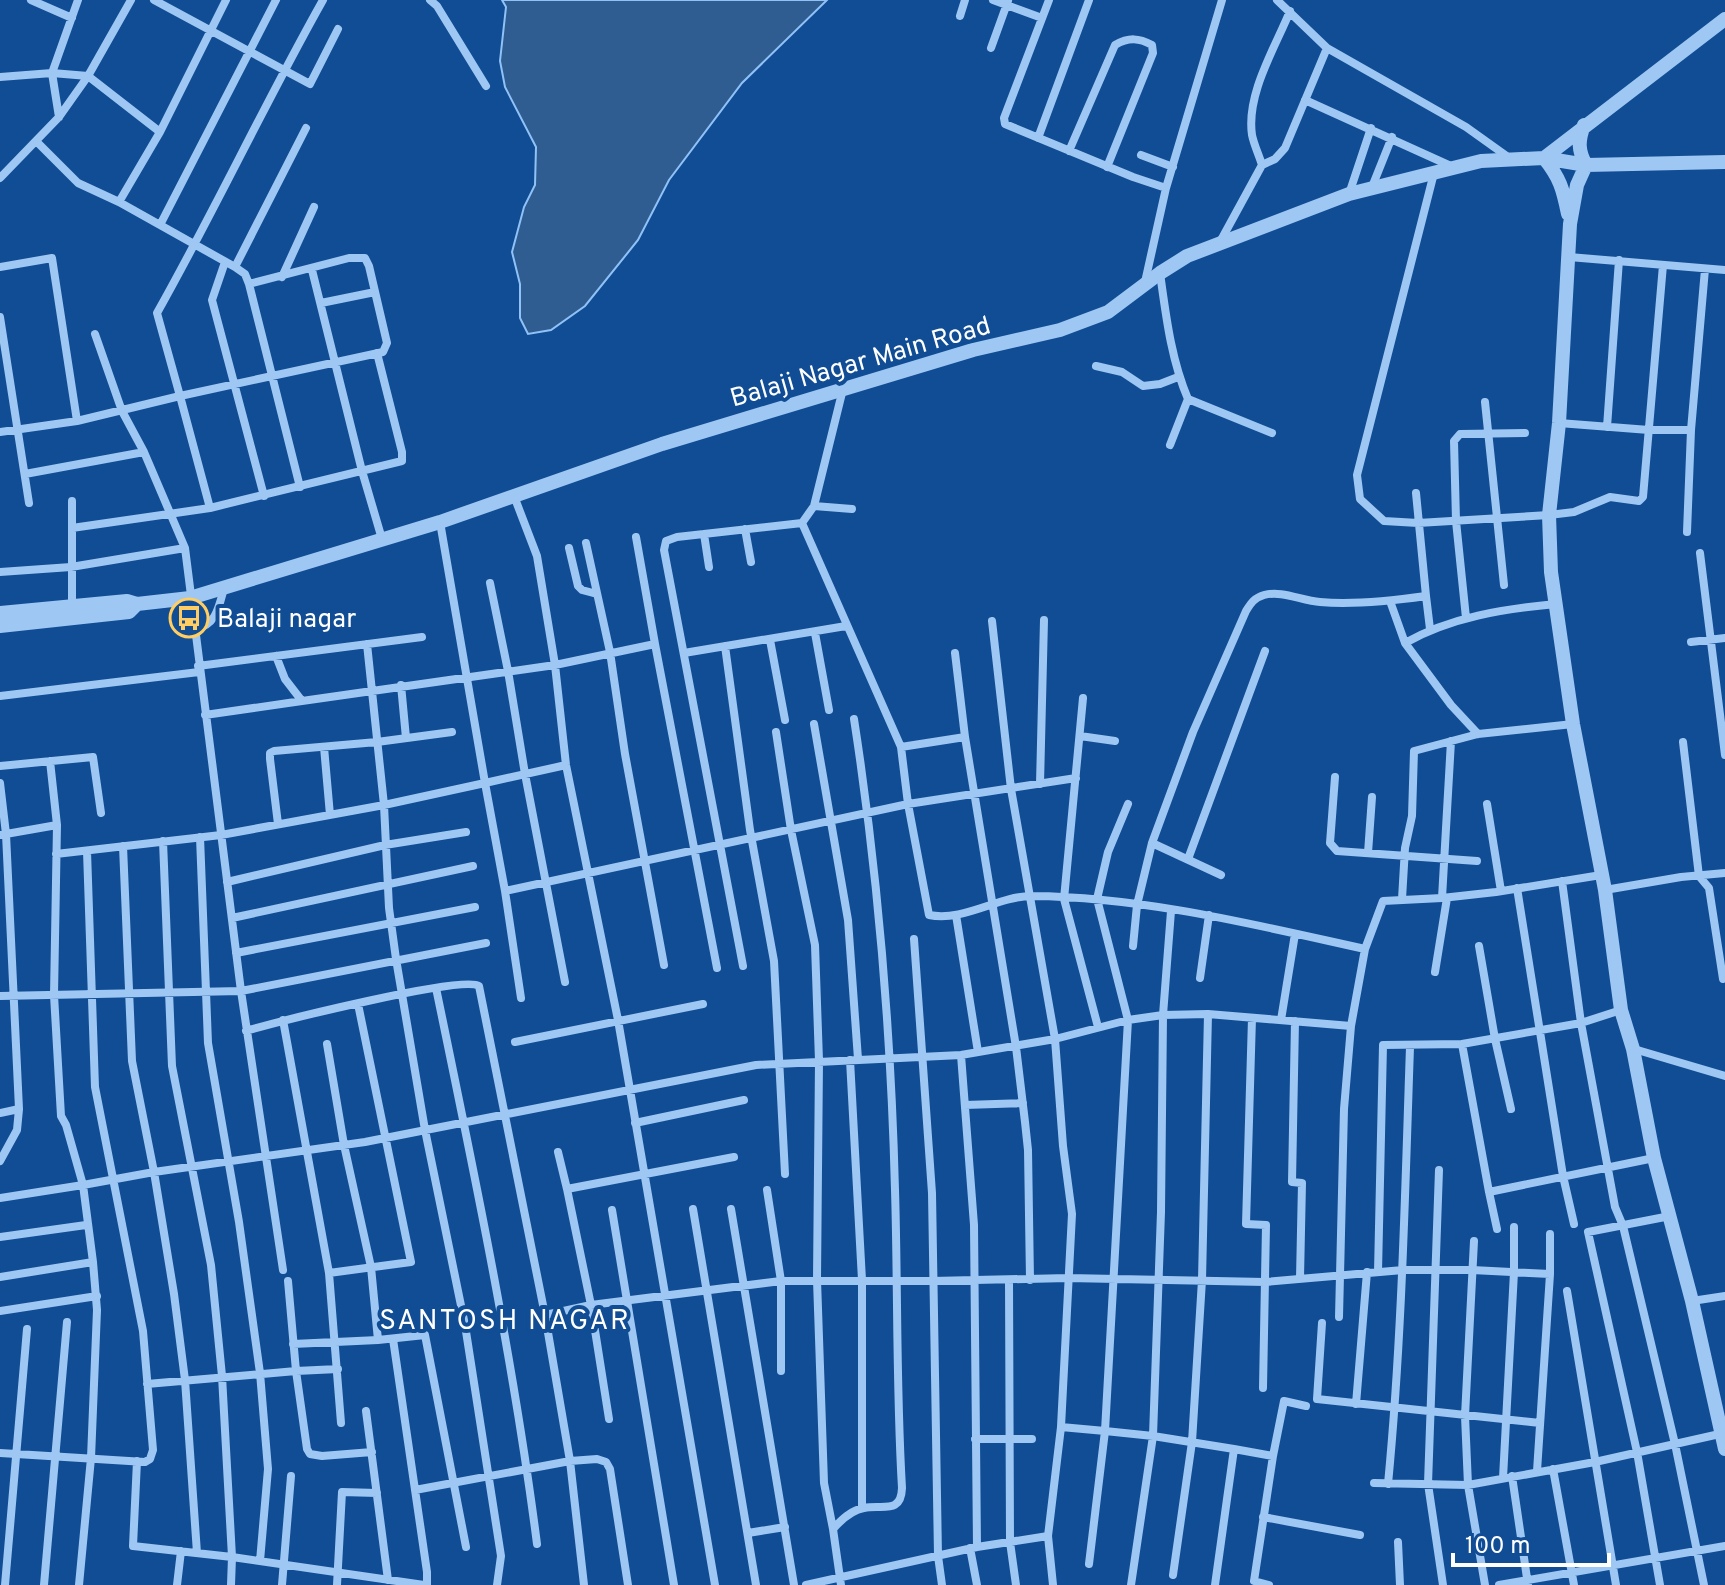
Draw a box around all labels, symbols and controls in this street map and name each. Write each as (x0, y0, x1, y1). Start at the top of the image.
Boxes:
street label: Balaji Nagar Main Road (727, 310, 995, 416)
bus stop icon: Balaji nagar (168, 597, 210, 639)
place label: Balaji nagar (217, 604, 356, 637)
district label: SANTOSH NAGAR (379, 1304, 631, 1340)
scale bar (1453, 1517, 1609, 1567)
text: 100 m (1465, 1532, 1531, 1562)

